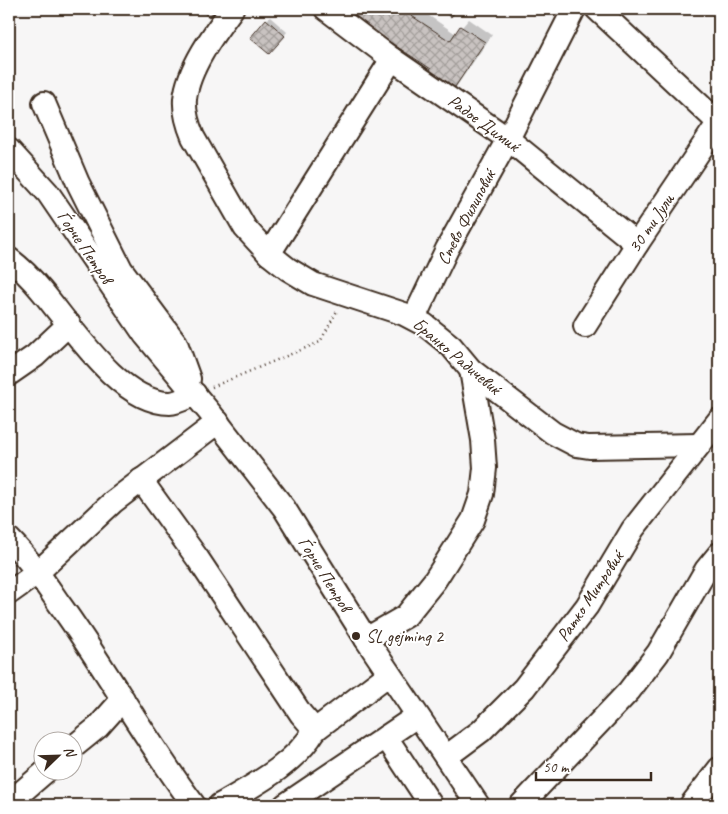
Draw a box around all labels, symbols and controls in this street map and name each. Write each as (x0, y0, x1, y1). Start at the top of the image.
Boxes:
street label: Радое Димиќ (444, 90, 526, 158)
street label: Стево Филиповиќ (432, 164, 501, 268)
street label: 30 ти Јули (623, 188, 679, 257)
street label: Ѓорче Петров (53, 206, 119, 290)
street label: Бранко Радичевиќ (408, 313, 507, 401)
street label: Ѓорче Петров (294, 533, 358, 618)
street label: Ратко Митровиќ (552, 545, 629, 646)
place label: SL gejming 2 (366, 625, 445, 647)
marker: SL gejming 2 (350, 630, 362, 642)
north arrow (32, 732, 82, 782)
text: N (60, 744, 80, 761)
scale bar (536, 749, 650, 781)
text: 50 m (543, 758, 570, 777)

